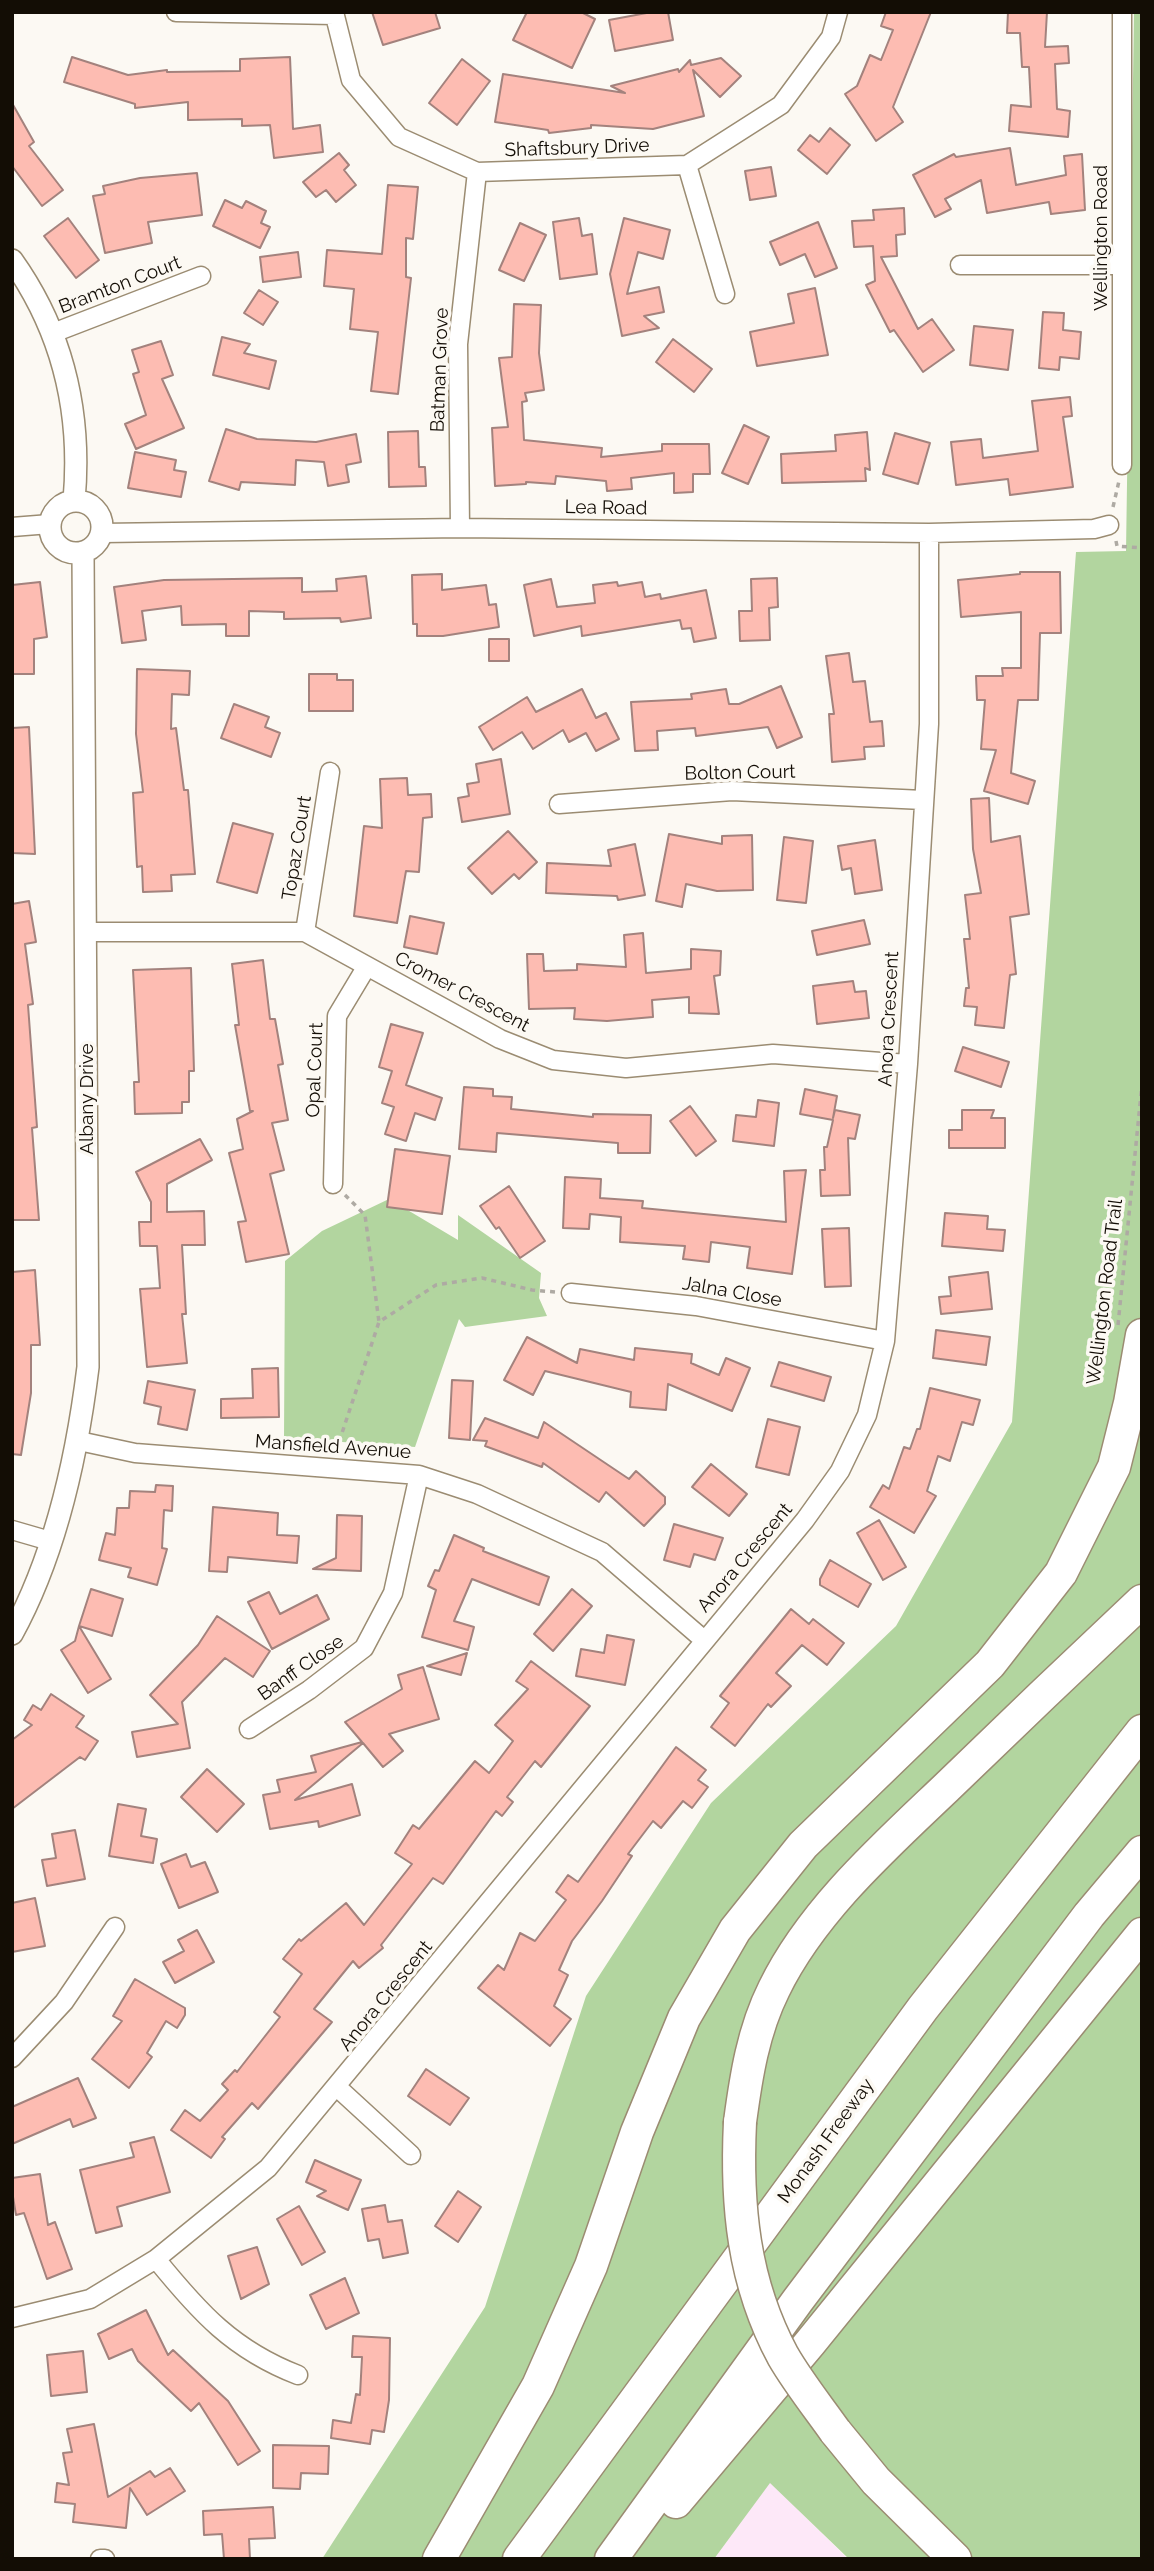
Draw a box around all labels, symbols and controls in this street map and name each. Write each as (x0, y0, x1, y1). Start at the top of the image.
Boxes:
street label: Shaftsbury Drive (504, 134, 650, 162)
street label: Wellington Road (1090, 165, 1112, 311)
street label: Bramton Court (56, 251, 184, 319)
street label: Batman Grove (426, 307, 454, 433)
street label: Lea Road (564, 496, 648, 520)
street label: Bolton Court (684, 761, 796, 785)
street label: Topaz Court (277, 794, 317, 902)
street label: Cromer Crescent (391, 947, 533, 1037)
street label: Anora Crescent (874, 951, 904, 1087)
street label: Opal Court (302, 1022, 328, 1118)
street label: Albany Drive (76, 1043, 98, 1155)
street label: Wellington Road Trail (1082, 1198, 1128, 1386)
street label: Jalna Close (680, 1272, 784, 1312)
street label: Mansfield Avenue (254, 1430, 412, 1464)
street label: Anora Crescent (693, 1499, 797, 1617)
street label: Banff Close (254, 1630, 348, 1706)
street label: Anora Crescent (334, 1936, 438, 2056)
street label: Monash Freeway (773, 2074, 879, 2208)

